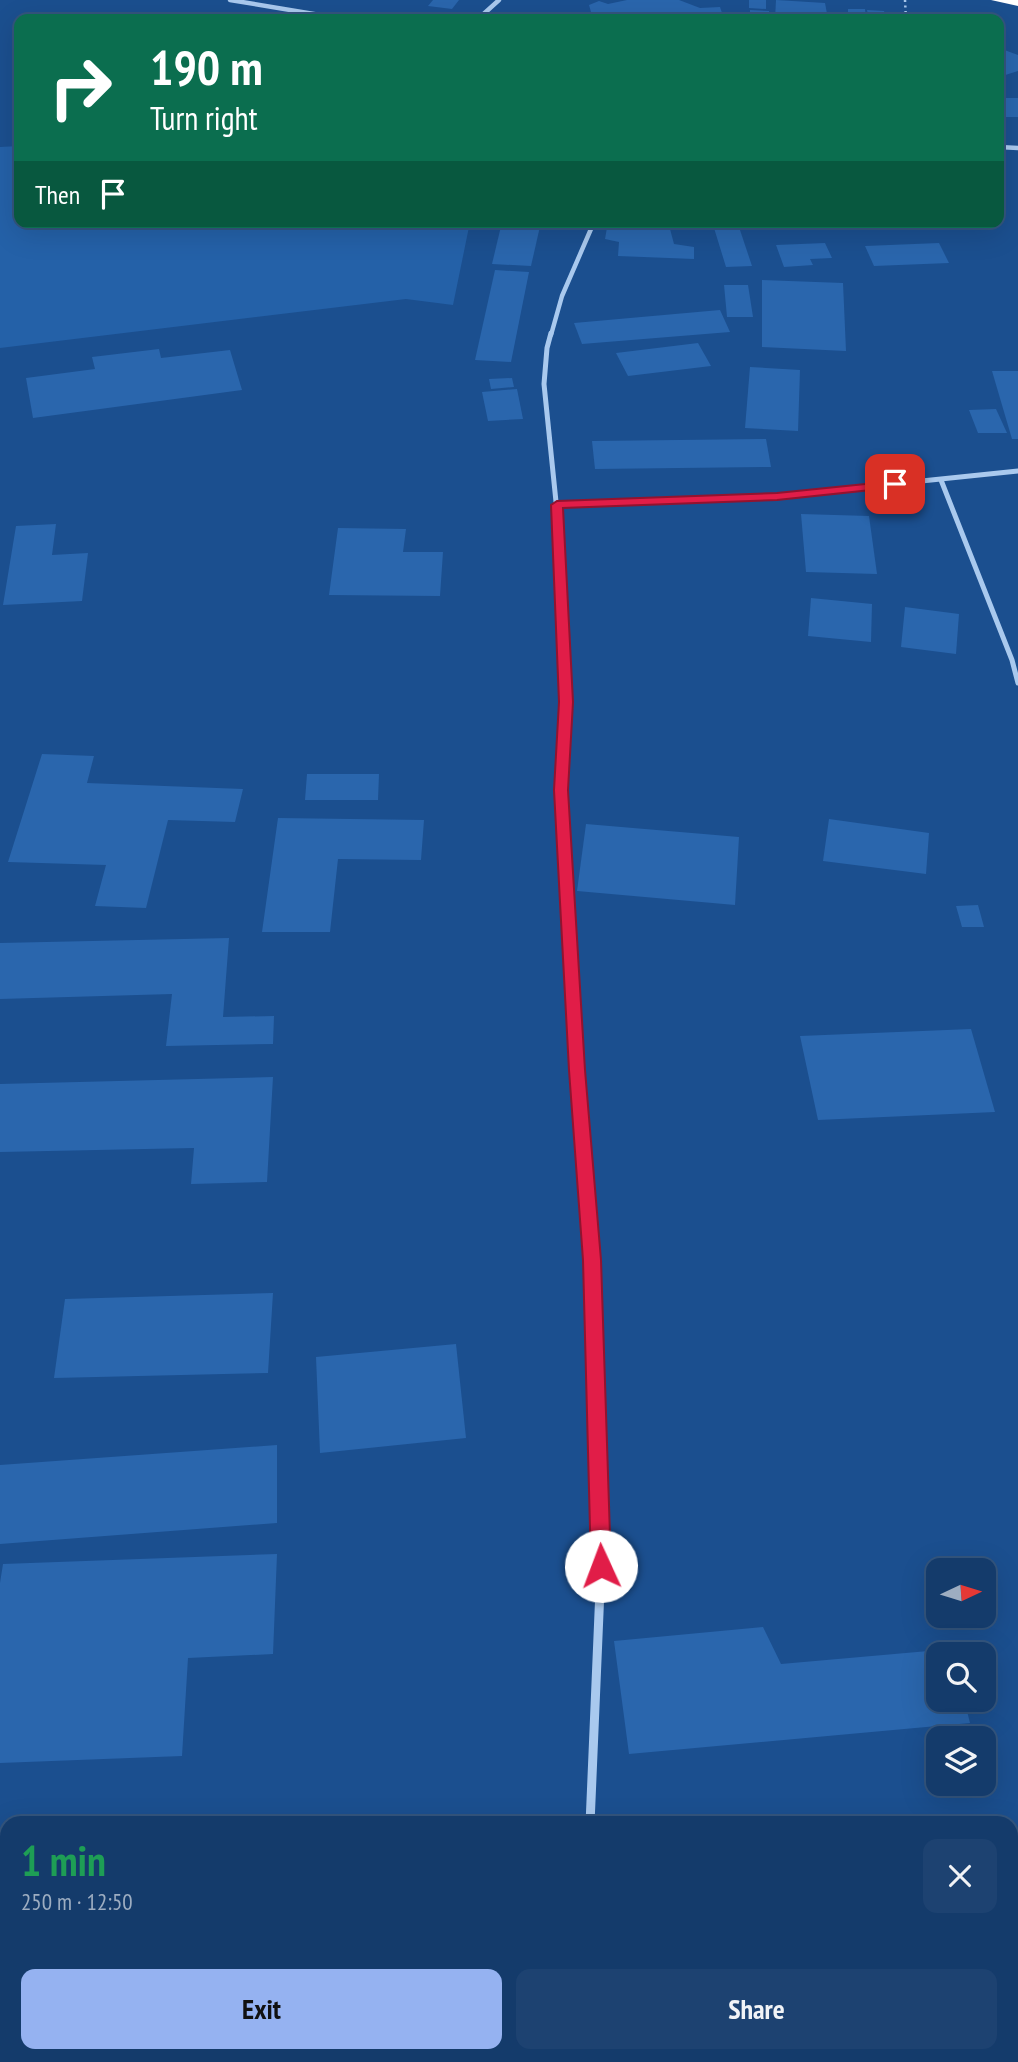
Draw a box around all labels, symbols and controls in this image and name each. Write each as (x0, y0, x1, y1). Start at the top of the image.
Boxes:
text: 190 m (150, 35, 263, 99)
icon: right (35, 42, 126, 133)
text: Turn right (150, 97, 258, 139)
icon: arrive (94, 175, 132, 213)
text: Then (35, 178, 80, 211)
pin (865, 454, 925, 514)
icon: arrive (876, 465, 914, 503)
position arrow (564, 1529, 638, 1603)
north arrow (926, 1558, 996, 1628)
map controls (926, 1558, 996, 1796)
button: search (926, 1642, 996, 1712)
button: layers (926, 1726, 996, 1796)
text: 1 min (21, 1833, 106, 1888)
button: close (923, 1839, 997, 1913)
text: 250 m · 12:50 (21, 1887, 133, 1916)
button: Exit (21, 1969, 502, 2049)
button: Share (516, 1969, 997, 2049)

